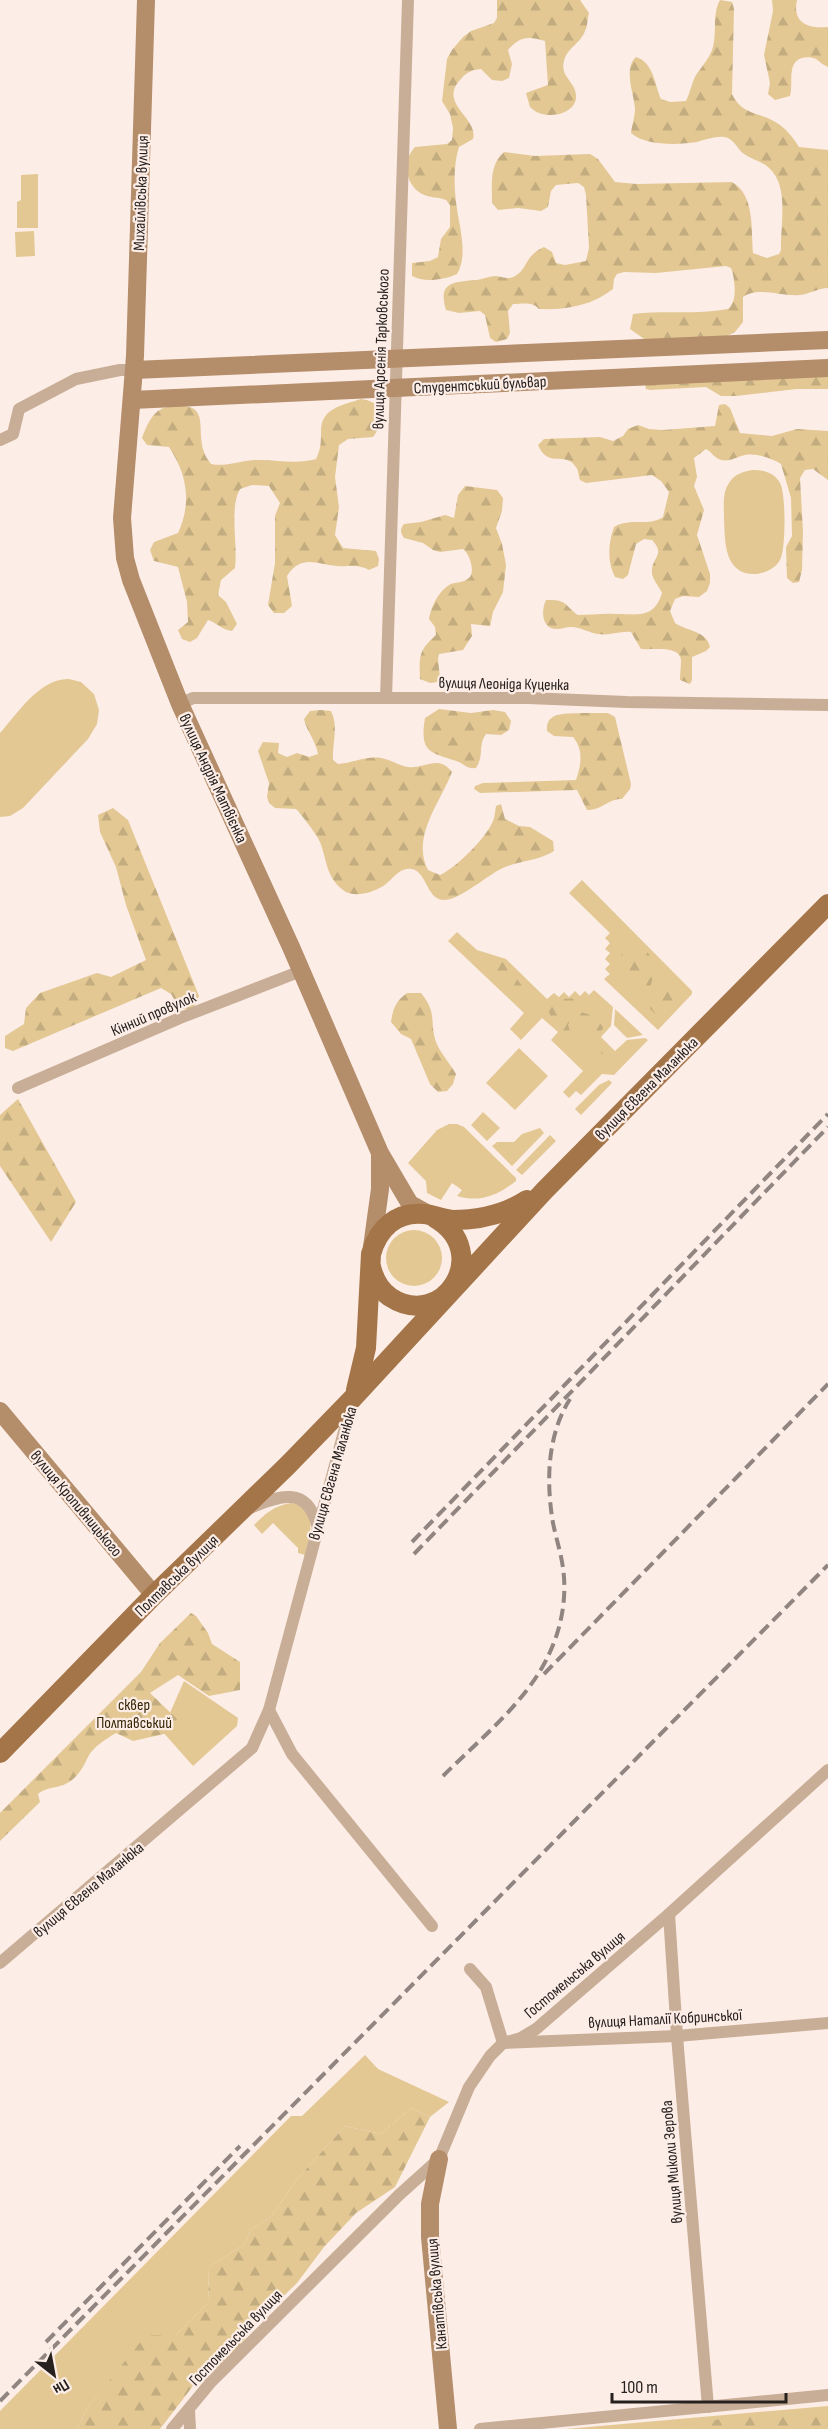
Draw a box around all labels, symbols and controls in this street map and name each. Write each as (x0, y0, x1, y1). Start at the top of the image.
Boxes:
street label: Михайлівська вулиця (130, 135, 153, 251)
street label: вулиця Арсенія Тарковського (369, 268, 394, 430)
street label: Студентський бульвар (413, 373, 547, 398)
street label: вулиця Леоніда Куценка (438, 674, 569, 695)
street label: вулиця Андрія Матвієнка (174, 711, 251, 846)
street label: Кінний провулок (108, 988, 200, 1041)
street label: вулиця Євгена Маланюка (592, 1034, 703, 1145)
street label: вулиця Євгена Маланюка (305, 1405, 362, 1542)
street label: вулиця Кропивницького (26, 1447, 126, 1561)
street label: Полтавська вулиця (131, 1531, 223, 1621)
park label: сквер Полтавський (96, 1696, 172, 1733)
street label: вулиця Євгена Маланюка (30, 1839, 148, 1942)
street label: Гостомельська вулиця (521, 1927, 629, 2023)
street label: вулиця Наталії Кобринської (588, 2006, 743, 2033)
street label: вулиця Миколи Зерова (658, 2099, 687, 2224)
street label: Канатівська вулиця (423, 2237, 452, 2350)
street label: Гостомельська вулиця (186, 2286, 287, 2390)
north arrow (24, 2345, 84, 2405)
scale bar (612, 2366, 786, 2404)
text: Пн (49, 2374, 72, 2399)
text: 100 m (621, 2377, 658, 2398)

